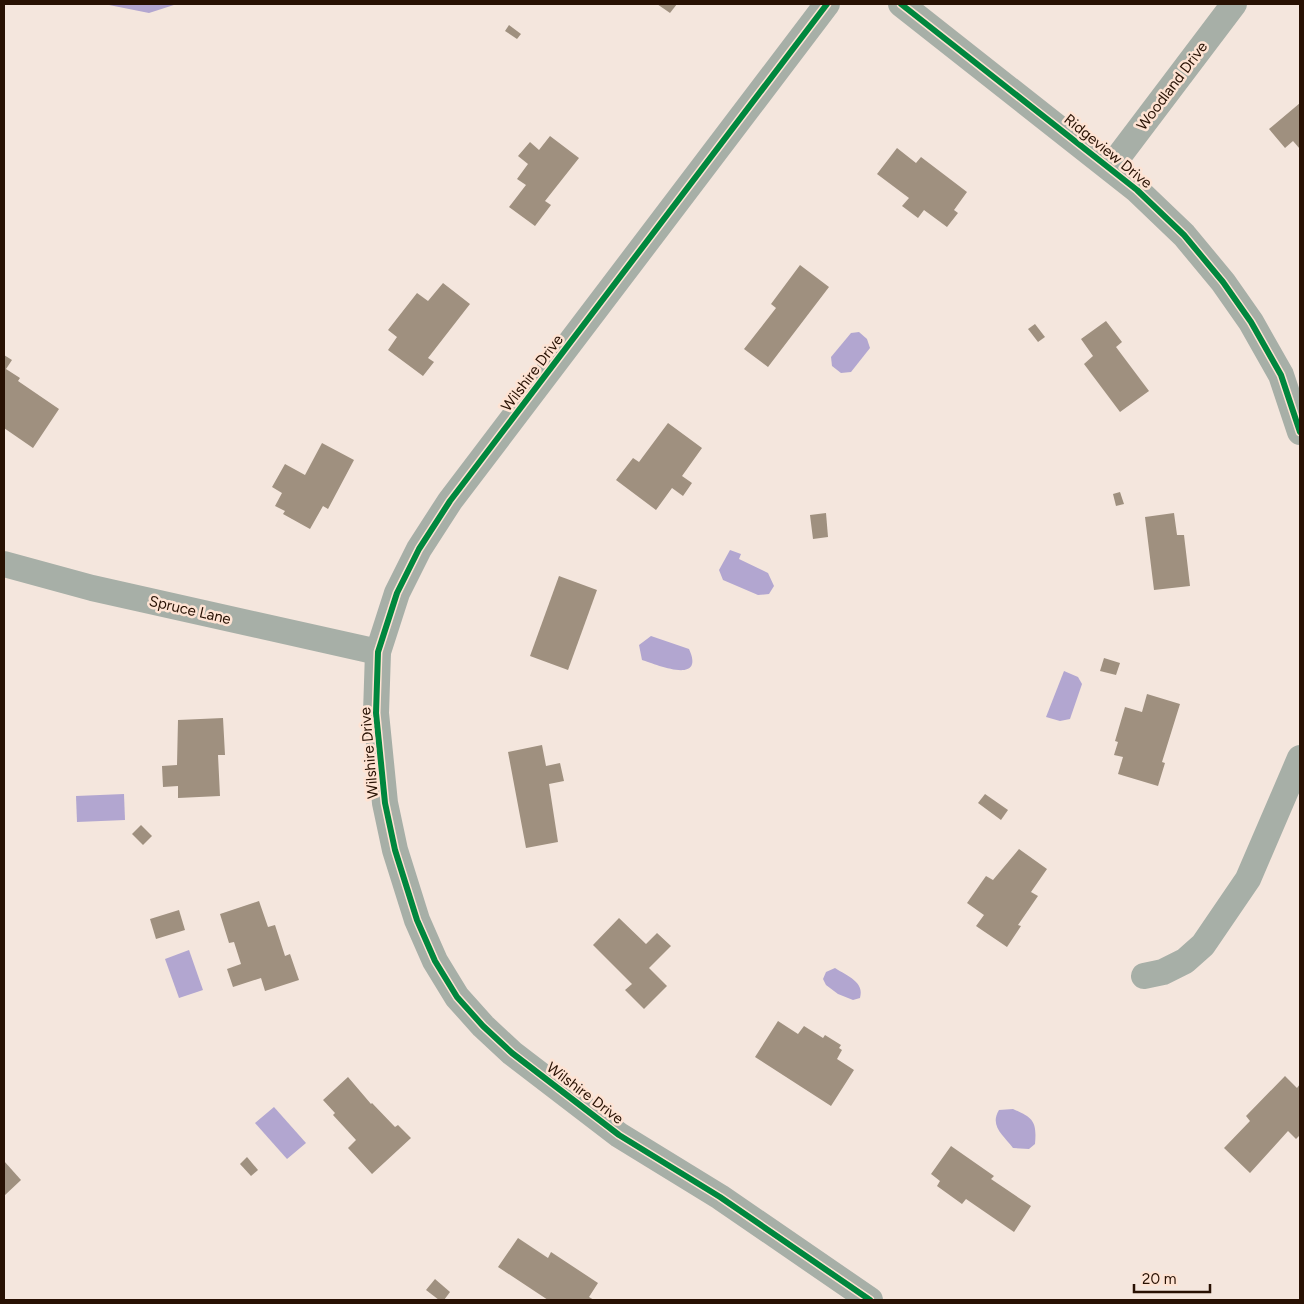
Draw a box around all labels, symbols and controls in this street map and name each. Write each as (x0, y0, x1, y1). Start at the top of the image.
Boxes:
street label: Woodland Drive (1133, 38, 1211, 134)
street label: Ridgeview Drive (1060, 110, 1156, 192)
street label: Wilshire Drive (497, 331, 567, 415)
street label: Spruce Lane (147, 592, 233, 628)
street label: Wilshire Drive (356, 707, 382, 799)
street label: Wilshire Drive (543, 1058, 627, 1128)
scale bar (1134, 1262, 1210, 1294)
text: 20 m (1142, 1270, 1176, 1288)

